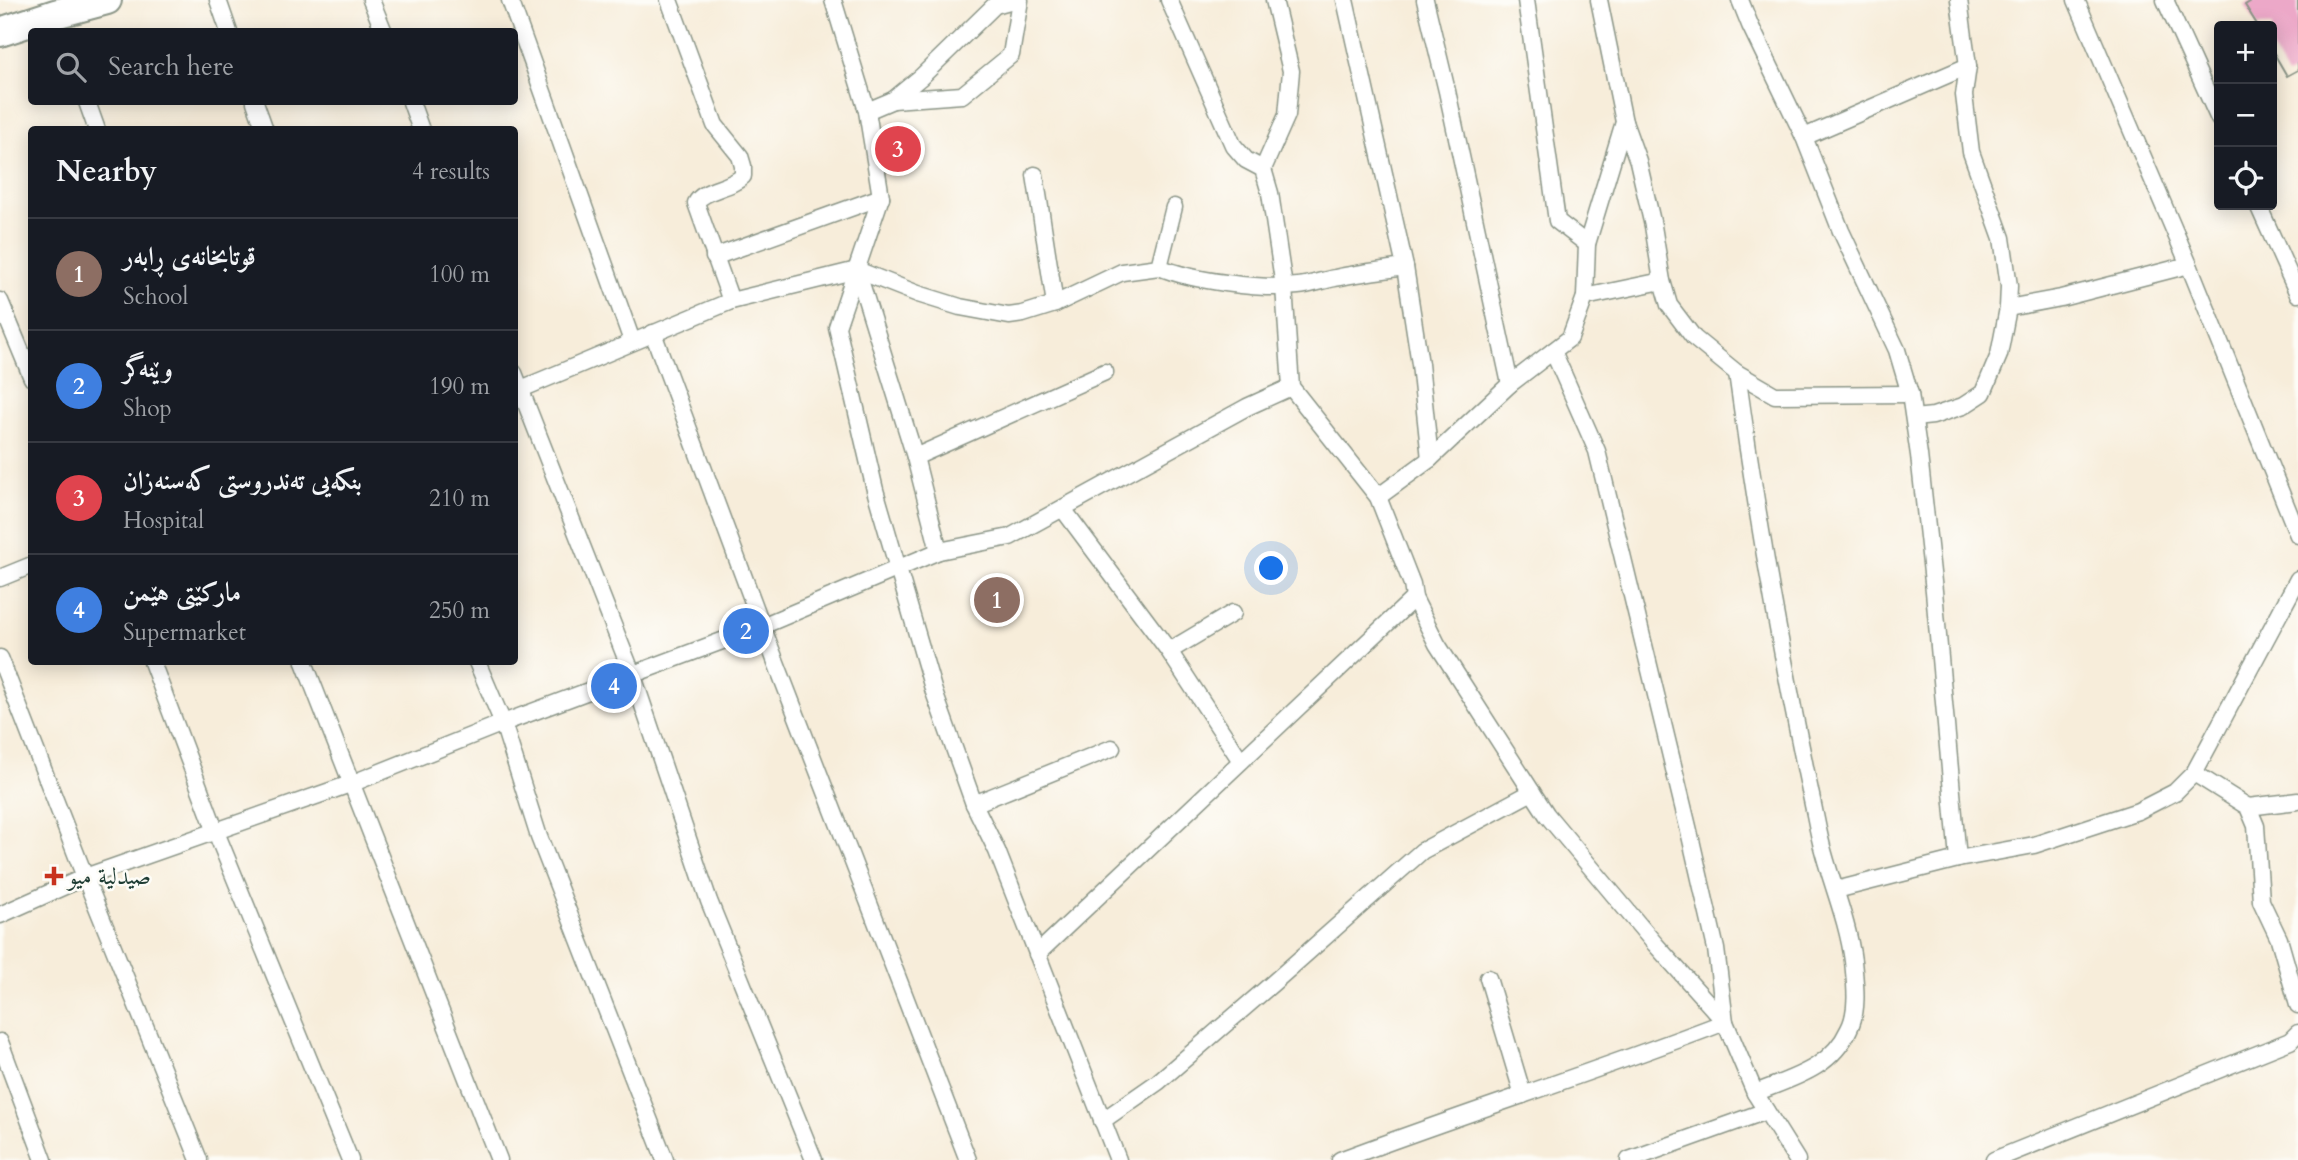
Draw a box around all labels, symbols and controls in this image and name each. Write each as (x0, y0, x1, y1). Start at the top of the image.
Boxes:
map controls (2214, 21, 2277, 210)
button: + (2214, 21, 2277, 84)
search box (28, 28, 518, 105)
icon: search (52, 48, 90, 86)
text: Search here (108, 49, 234, 84)
button: − (2214, 84, 2277, 147)
pin: 3 (875, 123, 921, 175)
button: locate (2214, 147, 2277, 210)
text: Nearby (56, 151, 157, 192)
text: 4 results (412, 156, 490, 187)
text: قوتابخانەی ڕابەر (123, 239, 256, 274)
text: 1 (73, 259, 85, 290)
text: 100 m (429, 259, 490, 290)
text: School (123, 281, 188, 312)
text: وێنەگر (123, 351, 173, 386)
text: 2 (73, 371, 85, 402)
text: 190 m (429, 371, 490, 402)
text: Shop (123, 393, 172, 424)
text: بنکەیی تەندروستی کەسنەزان (123, 463, 362, 498)
text: 3 (73, 483, 85, 514)
text: 210 m (429, 483, 490, 514)
text: Hospital (123, 505, 204, 536)
your location (1254, 551, 1288, 585)
pin: 1 (974, 574, 1020, 626)
text: مارکێتی هێمن (123, 575, 241, 610)
text: 4 (73, 595, 85, 626)
text: 250 m (429, 595, 490, 626)
pin: 2 (723, 605, 769, 657)
text: Supermarket (123, 617, 246, 648)
pin: 4 (591, 660, 637, 712)
place label: صيدلية ميو (66, 860, 151, 893)
marker: صيدلية ميو (46, 868, 62, 884)

